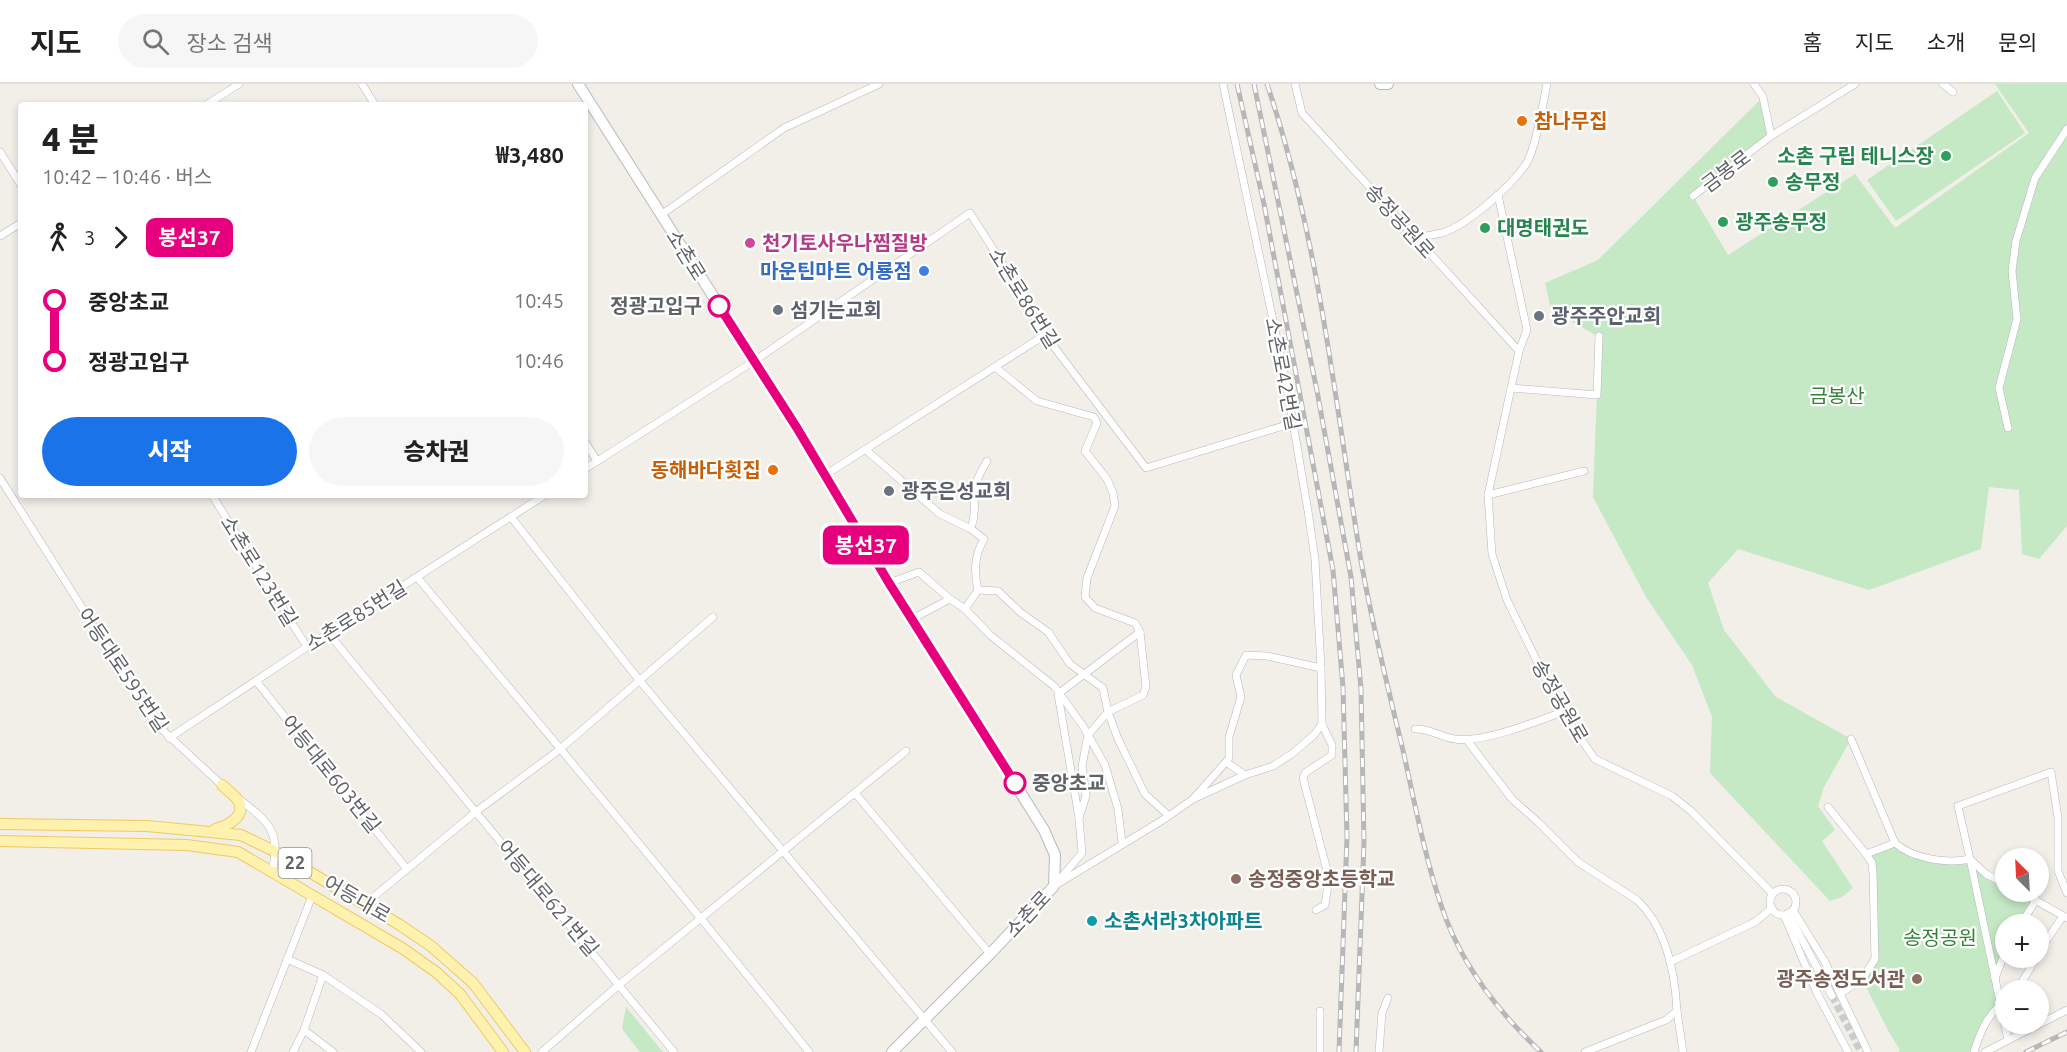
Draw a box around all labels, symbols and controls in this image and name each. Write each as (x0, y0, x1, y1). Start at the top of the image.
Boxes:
search box (118, 14, 538, 68)
icon: search (139, 25, 172, 58)
text: 지도 (30, 27, 82, 58)
text: 장소 검색 (187, 30, 273, 55)
text: 홈 (1803, 30, 1822, 54)
text: 지도 (1855, 30, 1894, 54)
text: 소개 (1927, 30, 1965, 54)
text: 문의 (1998, 30, 2037, 54)
place label: 참나무집 (1534, 109, 1608, 132)
marker: 참나무집 (1515, 114, 1529, 128)
text: 4 분 (42, 120, 99, 157)
text: ₩3,480 (496, 142, 564, 167)
place label: 소촌 구립 테니스장 (1777, 144, 1934, 167)
street label: 금봉로 (1697, 145, 1755, 196)
marker: 소촌 구립 테니스장 (1939, 149, 1953, 163)
text: 10:42 – 10:46 · 버스 (42, 165, 212, 188)
place label: 송무정 (1785, 170, 1840, 193)
marker: 송무정 (1766, 175, 1780, 189)
street label: 송정공원로 (1361, 179, 1440, 263)
place label: 광주송무정 (1735, 210, 1827, 233)
marker: 광주송무정 (1716, 215, 1730, 229)
place label: 대명태권도 (1497, 216, 1589, 239)
icon: walk (42, 221, 75, 254)
icon: forward (104, 221, 137, 254)
marker: 대명태권도 (1478, 221, 1492, 235)
text: 봉선37 (158, 225, 221, 249)
street label: 소촌로 (662, 225, 711, 284)
text: 3 (84, 226, 95, 249)
place label: 천기토사우나찜질방 (762, 231, 928, 254)
marker: 천기토사우나찜질방 (743, 236, 757, 250)
street label: 소촌로86번길 (984, 243, 1065, 352)
place label: 마운틴마트 어룡점 (760, 259, 912, 282)
marker: 마운틴마트 어룡점 (917, 264, 931, 278)
text: 중앙초교 (88, 289, 169, 314)
text: 10:45 (514, 289, 564, 312)
place label: 정광고입구 (610, 294, 702, 317)
marker: 정광고입구 (708, 295, 730, 317)
place label: 섬기는교회 (790, 298, 882, 321)
marker: 섬기는교회 (771, 303, 785, 317)
place label: 광주주안교회 (1551, 304, 1661, 327)
marker: 광주주안교회 (1532, 309, 1546, 323)
street label: 소촌로42번길 (1261, 315, 1306, 432)
text: 정광고입구 (88, 349, 189, 374)
text: 10:46 (514, 349, 564, 372)
park label: 금봉산 (1809, 384, 1865, 407)
button: 시작 (42, 417, 297, 486)
button: 승차권 (309, 417, 564, 486)
place label: 동해바다횟집 (651, 458, 761, 481)
marker: 동해바다횟집 (766, 463, 780, 477)
place label: 광주은성교회 (901, 479, 1011, 502)
marker: 광주은성교회 (882, 484, 896, 498)
street label: 소촌로123번길 (216, 511, 303, 630)
line badge: 봉선37 (824, 526, 908, 564)
text: 봉선37 (835, 533, 897, 557)
street label: 소촌로85번길 (301, 575, 410, 656)
street label: 어등대로595번길 (74, 603, 173, 736)
street label: 송정공원로 (1527, 655, 1593, 746)
street label: 어등대로603번길 (277, 710, 386, 837)
place label: 중앙초교 (1032, 771, 1106, 794)
marker: 중앙초교 (1004, 772, 1026, 794)
street label: 어등대로621번길 (493, 835, 604, 960)
road number: 22 (278, 848, 312, 878)
north arrow (1995, 848, 2049, 902)
map controls (1995, 848, 2049, 1034)
place label: 송정중앙초등학교 (1248, 867, 1395, 890)
street label: 어등대로 (320, 870, 395, 927)
marker: 송정중앙초등학교 (1229, 872, 1243, 886)
street label: 소촌로 (1000, 886, 1055, 942)
place label: 소촌서라3차아파트 (1104, 909, 1262, 932)
marker: 소촌서라3차아파트 (1085, 914, 1099, 928)
button: + (1995, 914, 2049, 968)
park label: 송정공원 (1903, 926, 1977, 949)
place label: 광주송정도서관 (1776, 967, 1906, 990)
marker: 광주송정도서관 (1910, 972, 1924, 986)
button: − (1995, 980, 2049, 1034)

